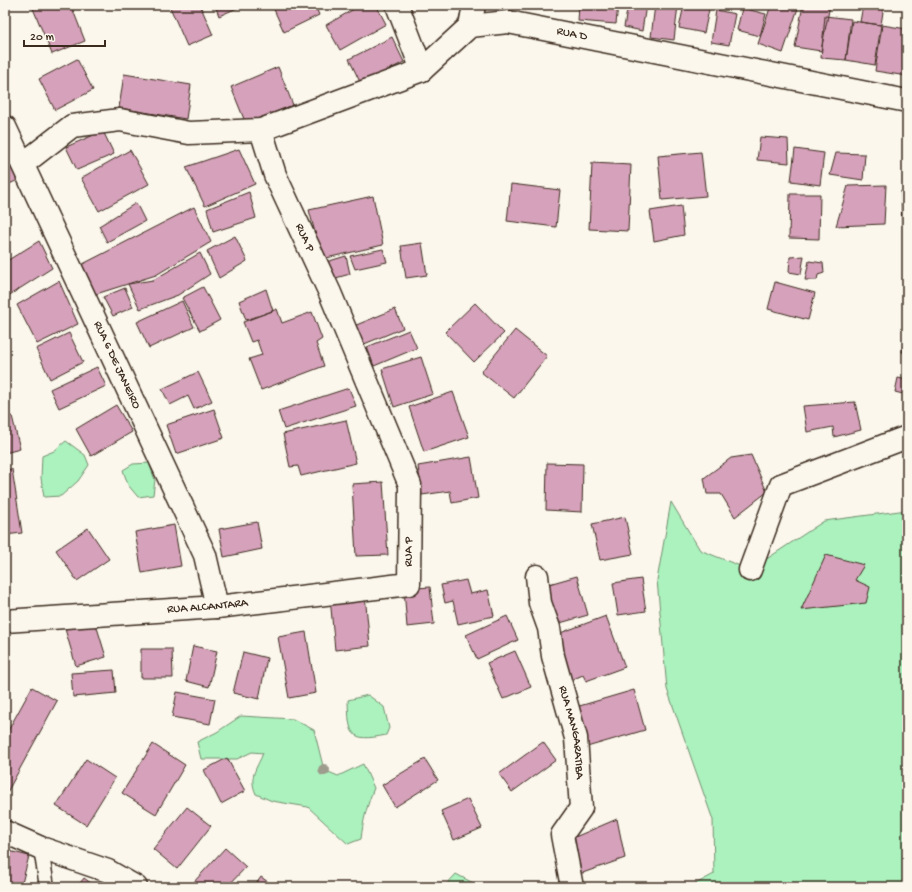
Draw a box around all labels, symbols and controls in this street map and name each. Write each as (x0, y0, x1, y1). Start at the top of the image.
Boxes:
scale bar (24, 22, 105, 48)
street label: RUA D (555, 25, 589, 45)
text: 20 m (30, 31, 55, 45)
street label: RUA P (291, 222, 317, 255)
street label: RUA 6 DE JANEIRO (90, 319, 143, 411)
street label: RUA P (402, 537, 416, 567)
street label: RUA ALCANTARA (167, 596, 250, 617)
street label: RUA MANGARATIBA (555, 684, 586, 781)

